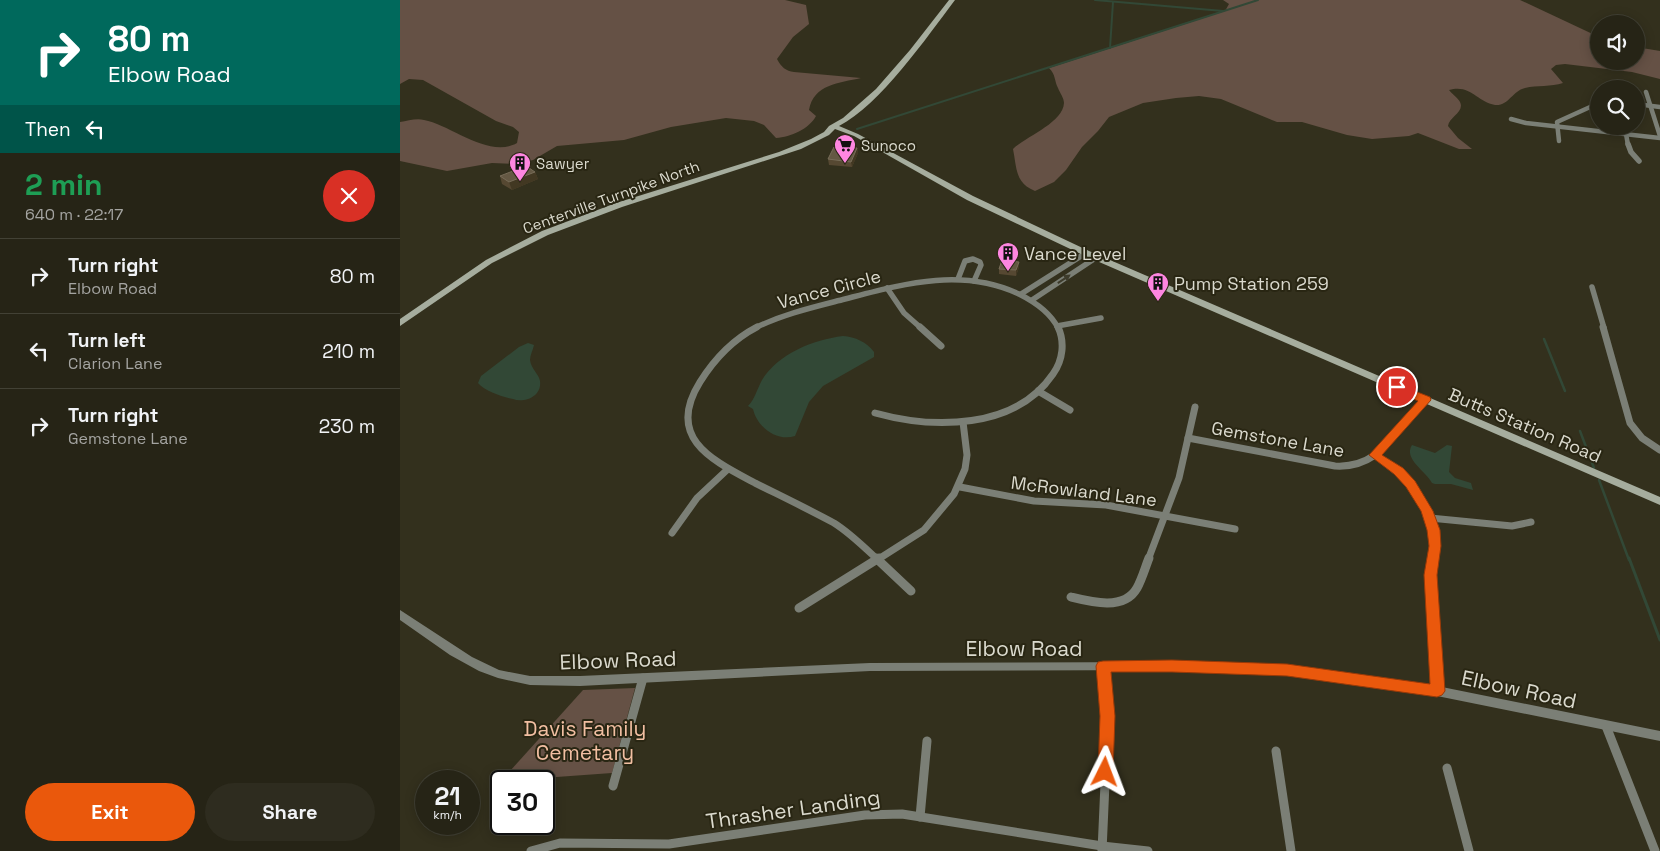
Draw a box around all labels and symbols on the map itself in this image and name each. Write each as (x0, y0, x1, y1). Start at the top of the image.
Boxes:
supermarket icon: Sunoco (833, 133, 857, 164)
place label: Sunoco (861, 136, 916, 155)
building icon: Sawyer (508, 151, 532, 182)
place label: Sawyer (536, 154, 590, 173)
street label: Centerville Turnpike North (520, 156, 702, 238)
building icon: Vance Level (996, 241, 1020, 272)
place label: Vance Level (1024, 242, 1126, 265)
street label: Vance Circle (775, 264, 883, 314)
building icon: Pump Station 259 (1146, 271, 1170, 302)
place label: Pump Station 259 (1174, 272, 1329, 295)
one-way arrow (1057, 274, 1071, 283)
pin (1376, 366, 1418, 408)
street label: Butts Station Road (1445, 382, 1605, 468)
street label: Gemstone Lane (1210, 416, 1346, 462)
street label: McRowland Lane (1010, 471, 1158, 511)
street label: Elbow Road (965, 635, 1083, 662)
street label: Elbow Road (559, 644, 677, 676)
street label: Elbow Road (1459, 664, 1579, 714)
park label: Davis Family Cemetary (524, 715, 646, 766)
position arrow (1078, 745, 1130, 797)
speed limit sign: 30 (490, 770, 555, 835)
street label: Thrasher Landing (704, 783, 882, 835)

